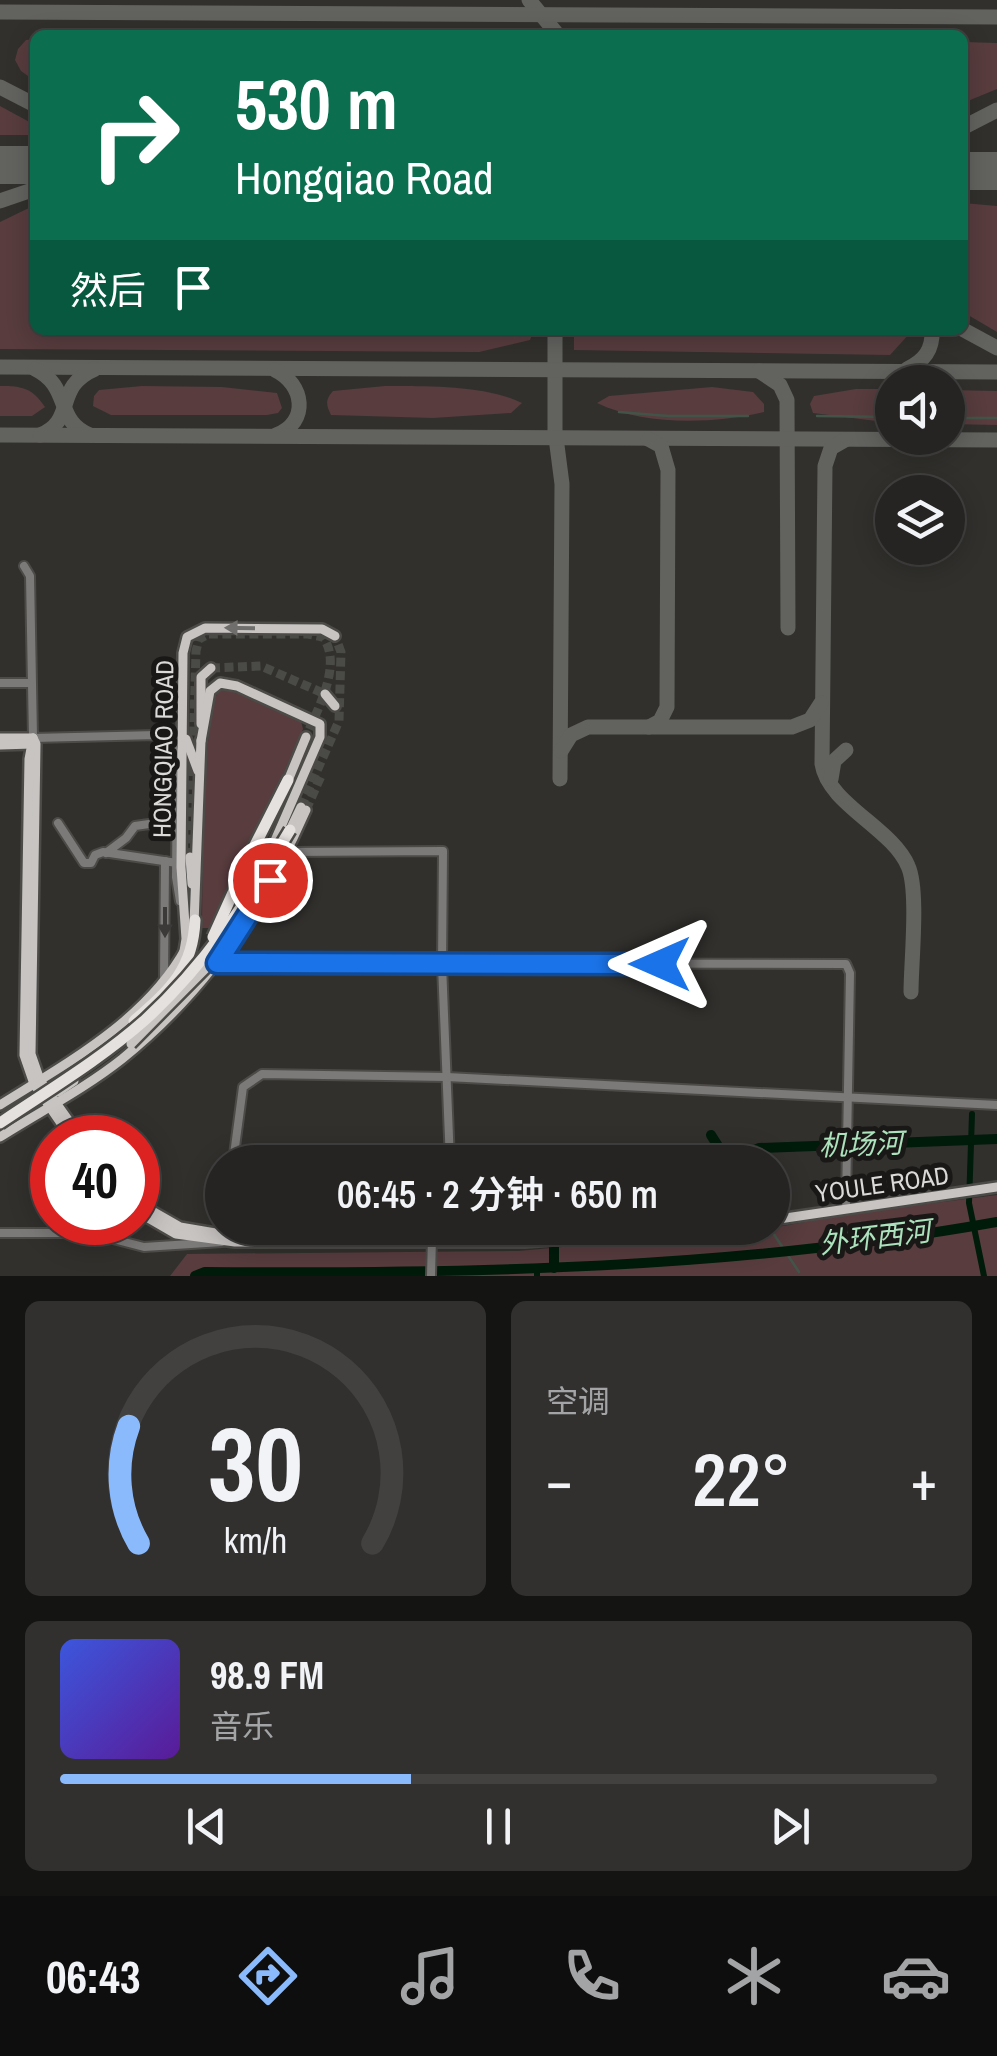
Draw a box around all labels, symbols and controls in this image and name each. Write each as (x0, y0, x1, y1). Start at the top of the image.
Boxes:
text: 530 m (235, 57, 398, 151)
icon: right (70, 70, 200, 200)
text: Hongqiao Road (235, 147, 493, 208)
icon: arrive (166, 260, 221, 315)
text: 然后 (70, 265, 146, 316)
map controls (875, 365, 965, 565)
button: sound (875, 365, 965, 455)
button: layers (875, 475, 965, 565)
one-way arrow (223, 620, 255, 636)
street label: HONGQIAO ROAD (144, 660, 182, 838)
pin (228, 838, 313, 923)
icon: arrive (243, 853, 298, 908)
one-way arrow (157, 906, 173, 938)
position arrow (608, 912, 712, 1016)
speed limit sign: 40 (30, 1115, 160, 1245)
water label: 机场河 (818, 1123, 909, 1164)
street label: YOULE ROAD (813, 1158, 951, 1210)
text: 06:45 · 2 分钟 · 650 m (337, 1169, 658, 1220)
water label: 外环西河 (817, 1211, 938, 1263)
text: 空调 (546, 1380, 610, 1423)
text: 30 (208, 1393, 303, 1533)
text: 22° (692, 1428, 791, 1529)
text: − (546, 1443, 572, 1517)
text: + (911, 1443, 937, 1517)
text: km/h (224, 1516, 287, 1564)
text: 98.9 FM (210, 1650, 324, 1701)
text: 音乐 (210, 1705, 274, 1748)
icon: previous (179, 1799, 234, 1854)
icon: pause (471, 1799, 526, 1854)
icon: next (763, 1799, 818, 1854)
icon: directions (233, 1941, 303, 2011)
icon: music (395, 1941, 465, 2011)
icon: phone (557, 1941, 627, 2011)
icon: climate (719, 1941, 789, 2011)
icon: car (881, 1941, 951, 2011)
text: 06:43 (46, 1946, 140, 2007)

